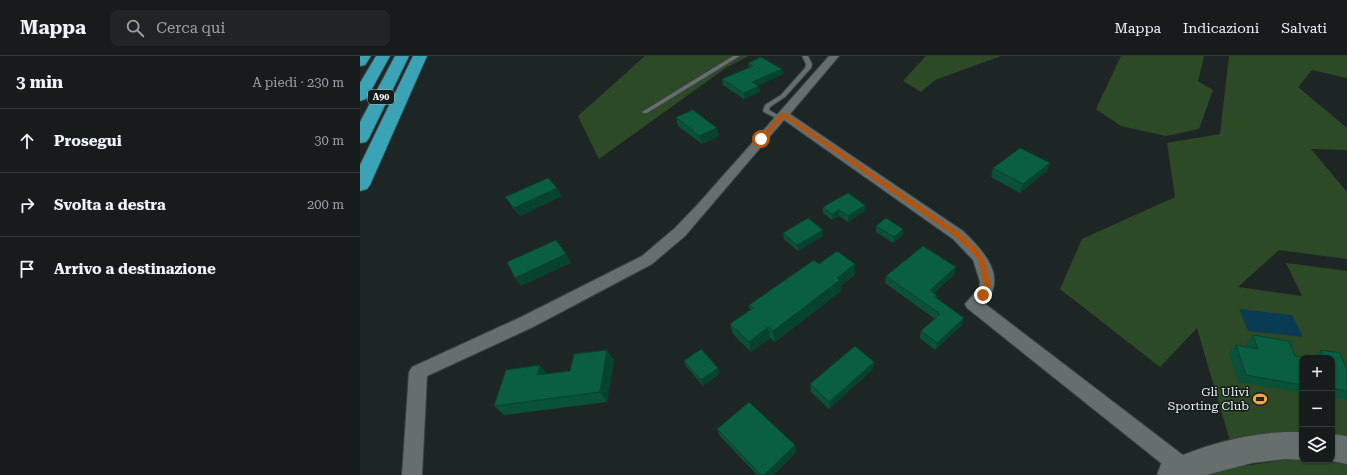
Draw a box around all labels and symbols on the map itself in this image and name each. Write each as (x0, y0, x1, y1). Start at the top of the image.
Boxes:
road number: A90 (368, 90, 394, 104)
route start (752, 130, 770, 148)
route end (974, 286, 992, 304)
place label: Gli Ulivi Sporting Club (1168, 385, 1249, 413)
sports icon: Gli Ulivi Sporting Club (1252, 391, 1268, 407)

